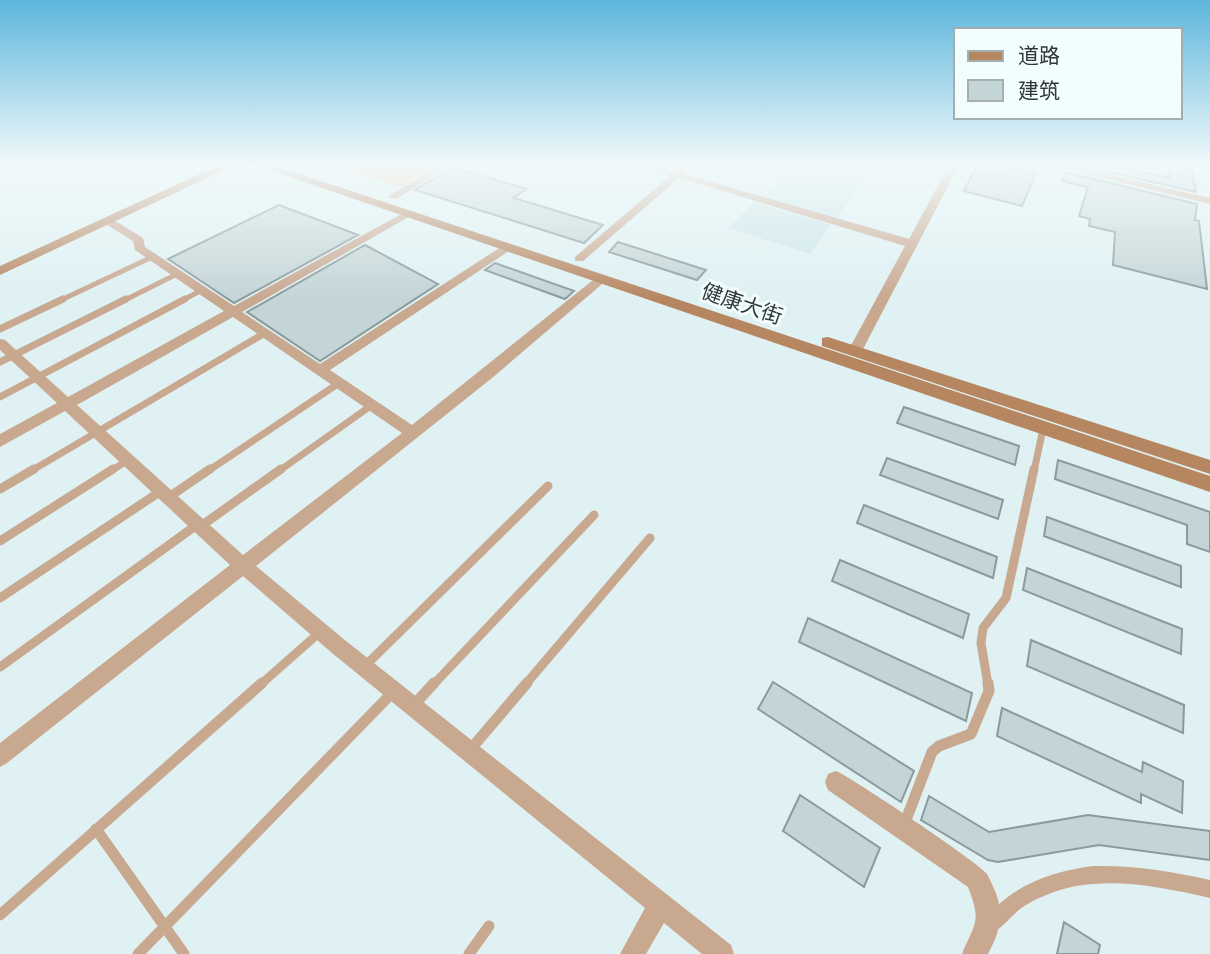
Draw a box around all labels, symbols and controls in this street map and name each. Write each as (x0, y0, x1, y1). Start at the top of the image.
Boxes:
legend (954, 28, 1182, 119)
text: 道路 (1018, 43, 1060, 69)
text: 建筑 (1018, 78, 1060, 104)
street label: 健康大街 (698, 278, 786, 330)

